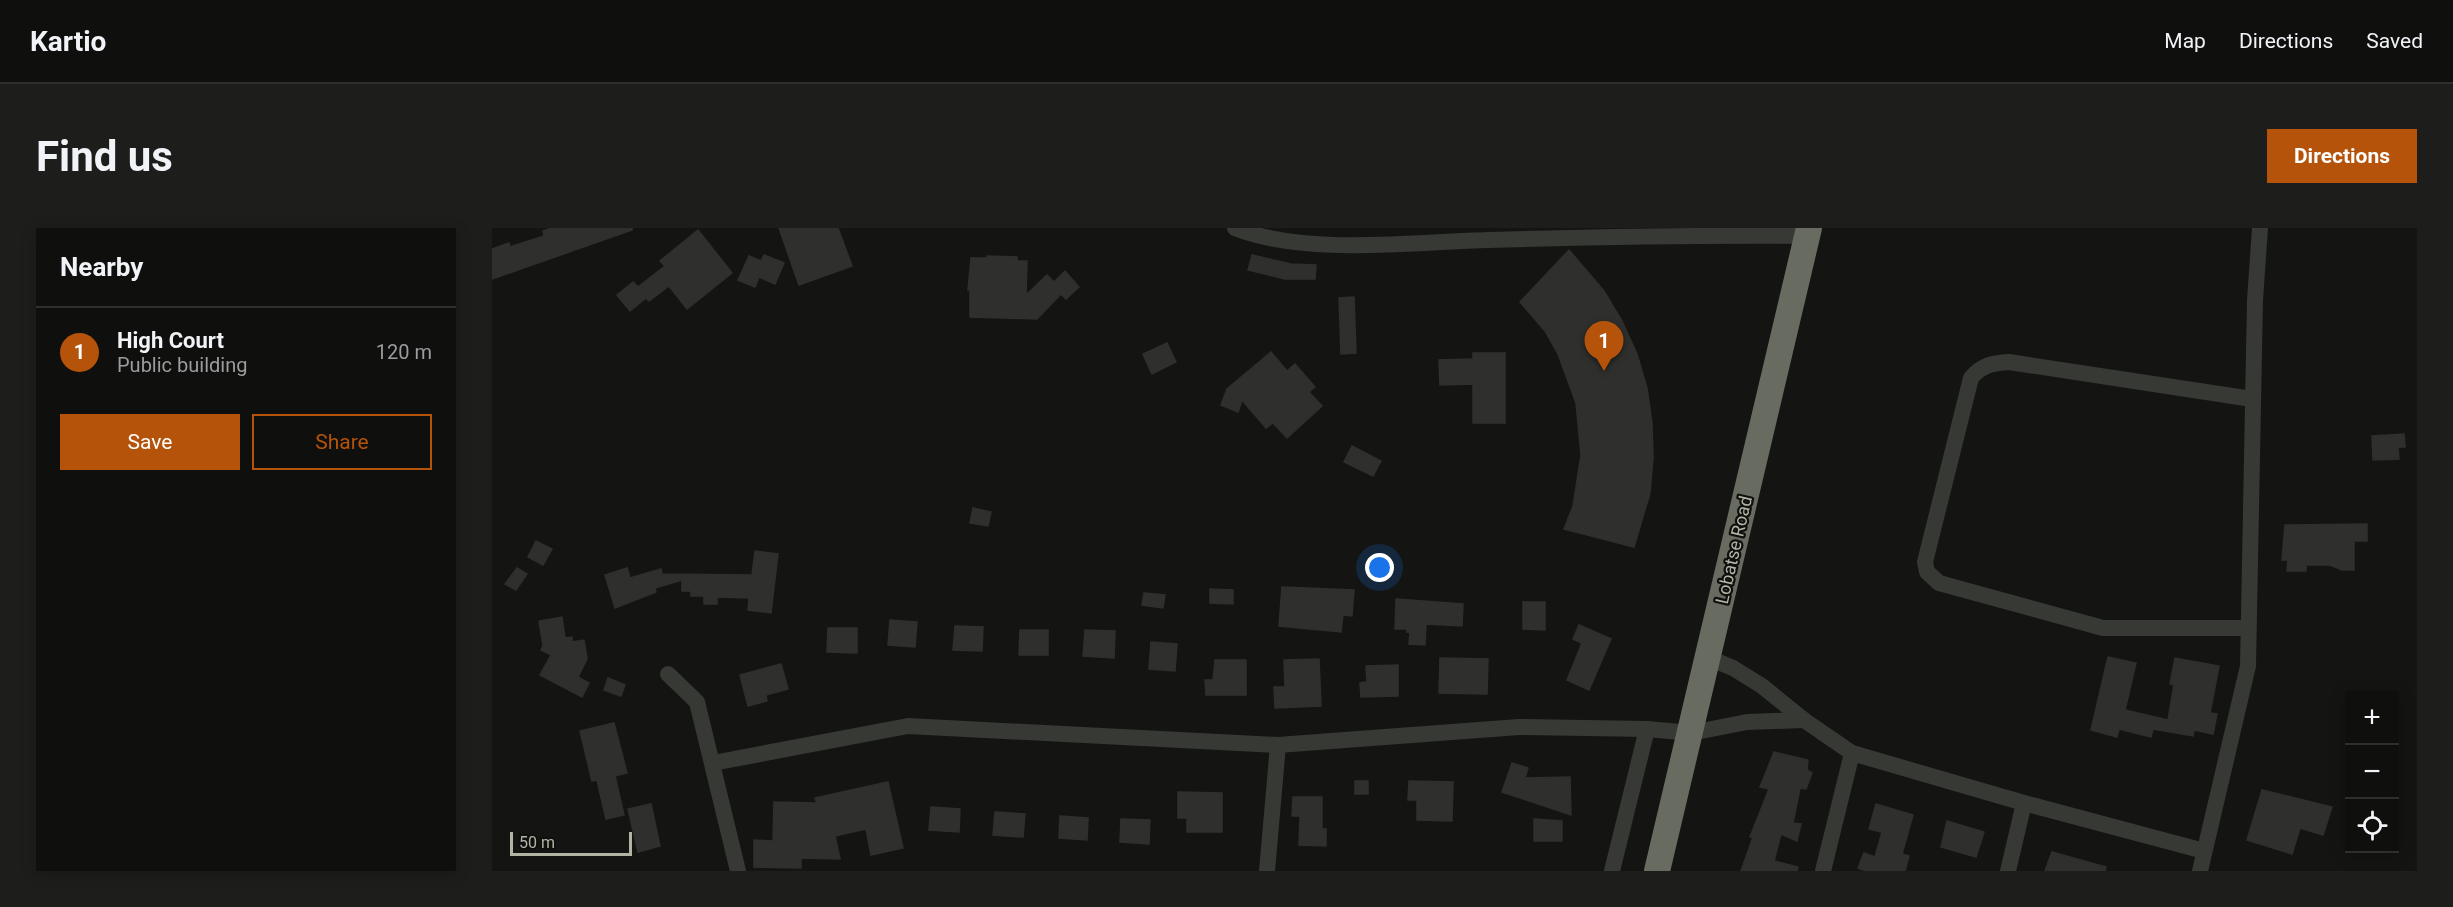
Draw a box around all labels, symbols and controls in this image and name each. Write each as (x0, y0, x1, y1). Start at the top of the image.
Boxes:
text: Kartio (30, 25, 106, 58)
text: Map (2164, 29, 2206, 53)
text: Directions (2239, 29, 2333, 53)
text: Saved (2366, 29, 2423, 53)
button: Directions (2267, 129, 2417, 183)
text: Find us (36, 132, 173, 181)
text: Nearby (60, 252, 143, 282)
pin: 1 (1584, 322, 1624, 371)
text: High Court (117, 328, 224, 353)
text: 1 (74, 340, 85, 364)
text: 120 m (376, 340, 432, 364)
text: Public building (117, 353, 247, 377)
button: Save (60, 414, 240, 470)
button: Share (252, 414, 432, 470)
street label: Lobatse Road (1711, 494, 1756, 606)
your location (1365, 553, 1394, 582)
map controls (2345, 691, 2399, 853)
button: + (2345, 691, 2399, 745)
button: − (2345, 745, 2399, 799)
button: locate (2345, 799, 2399, 853)
scale bar (510, 829, 632, 856)
text: 50 m (519, 833, 555, 852)

